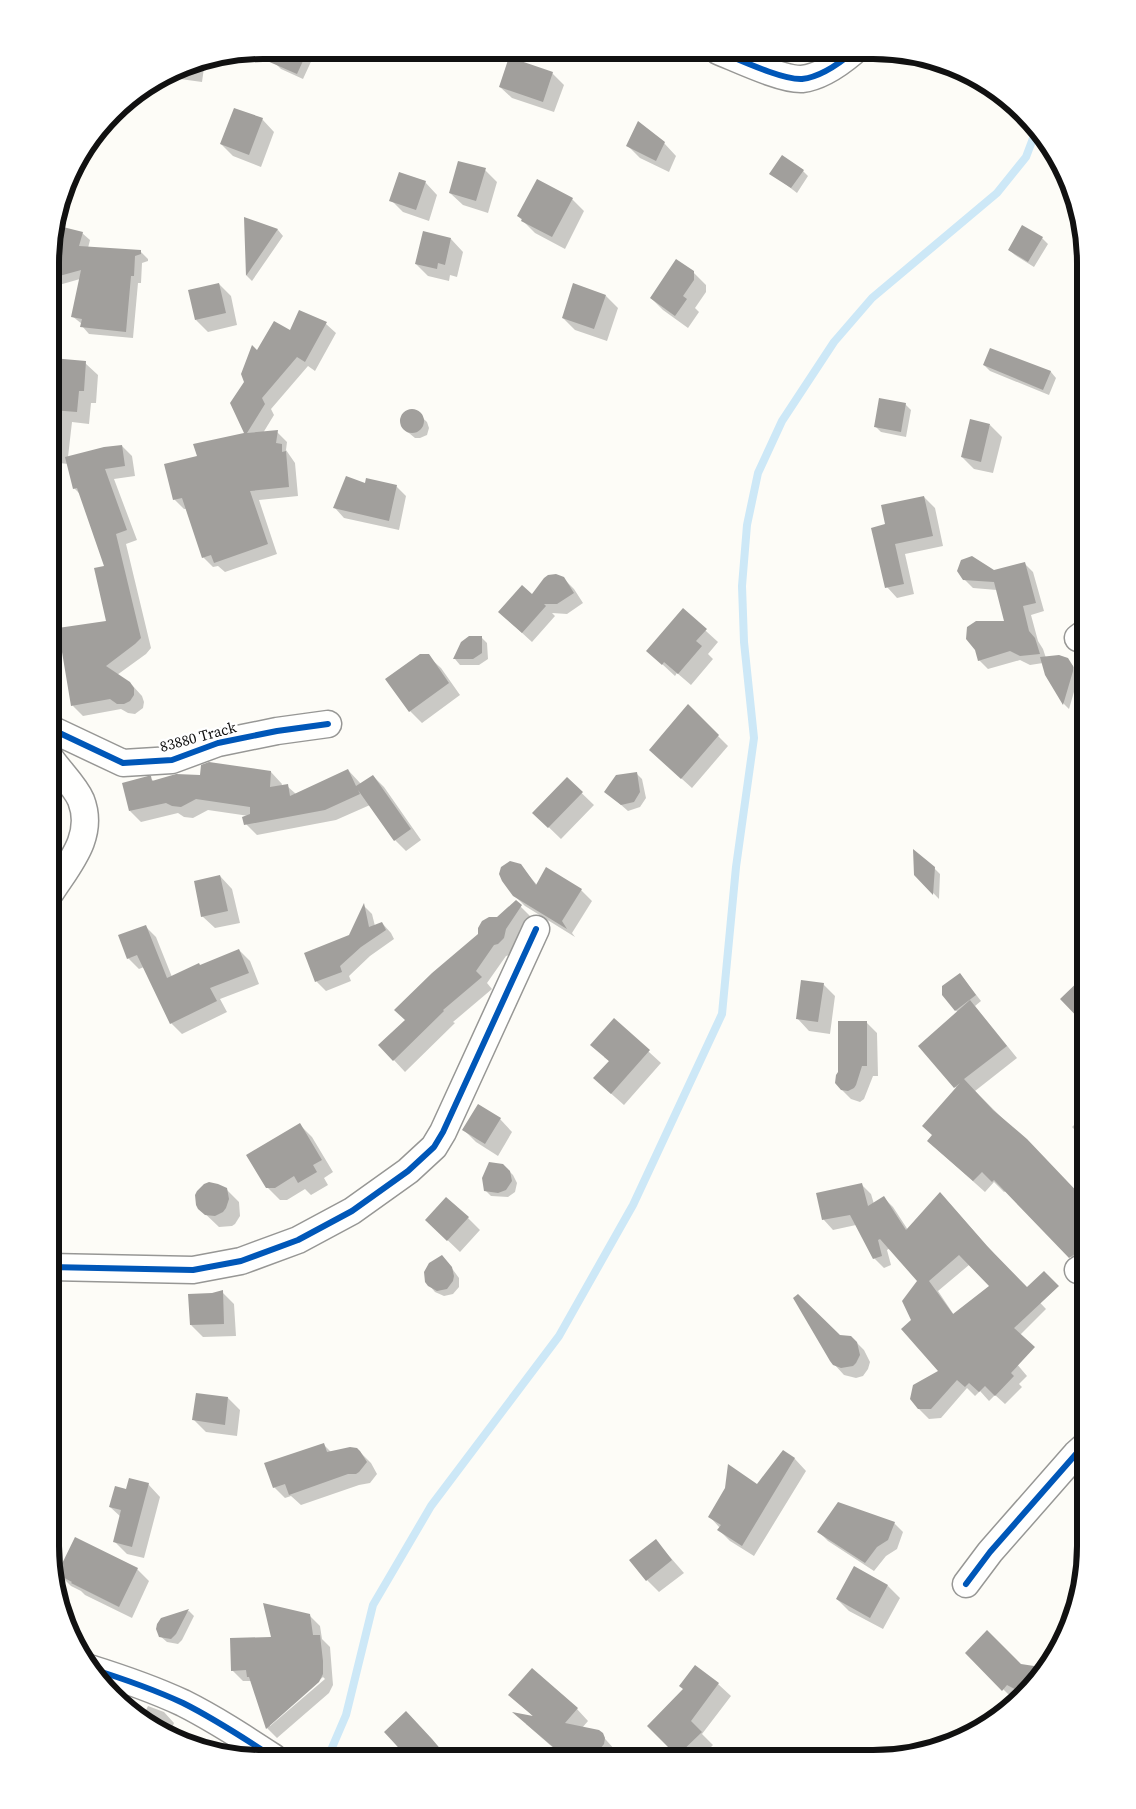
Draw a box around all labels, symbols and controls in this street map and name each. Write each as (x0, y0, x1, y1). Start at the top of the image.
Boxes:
street label: 83880 Track (157, 716, 239, 757)

